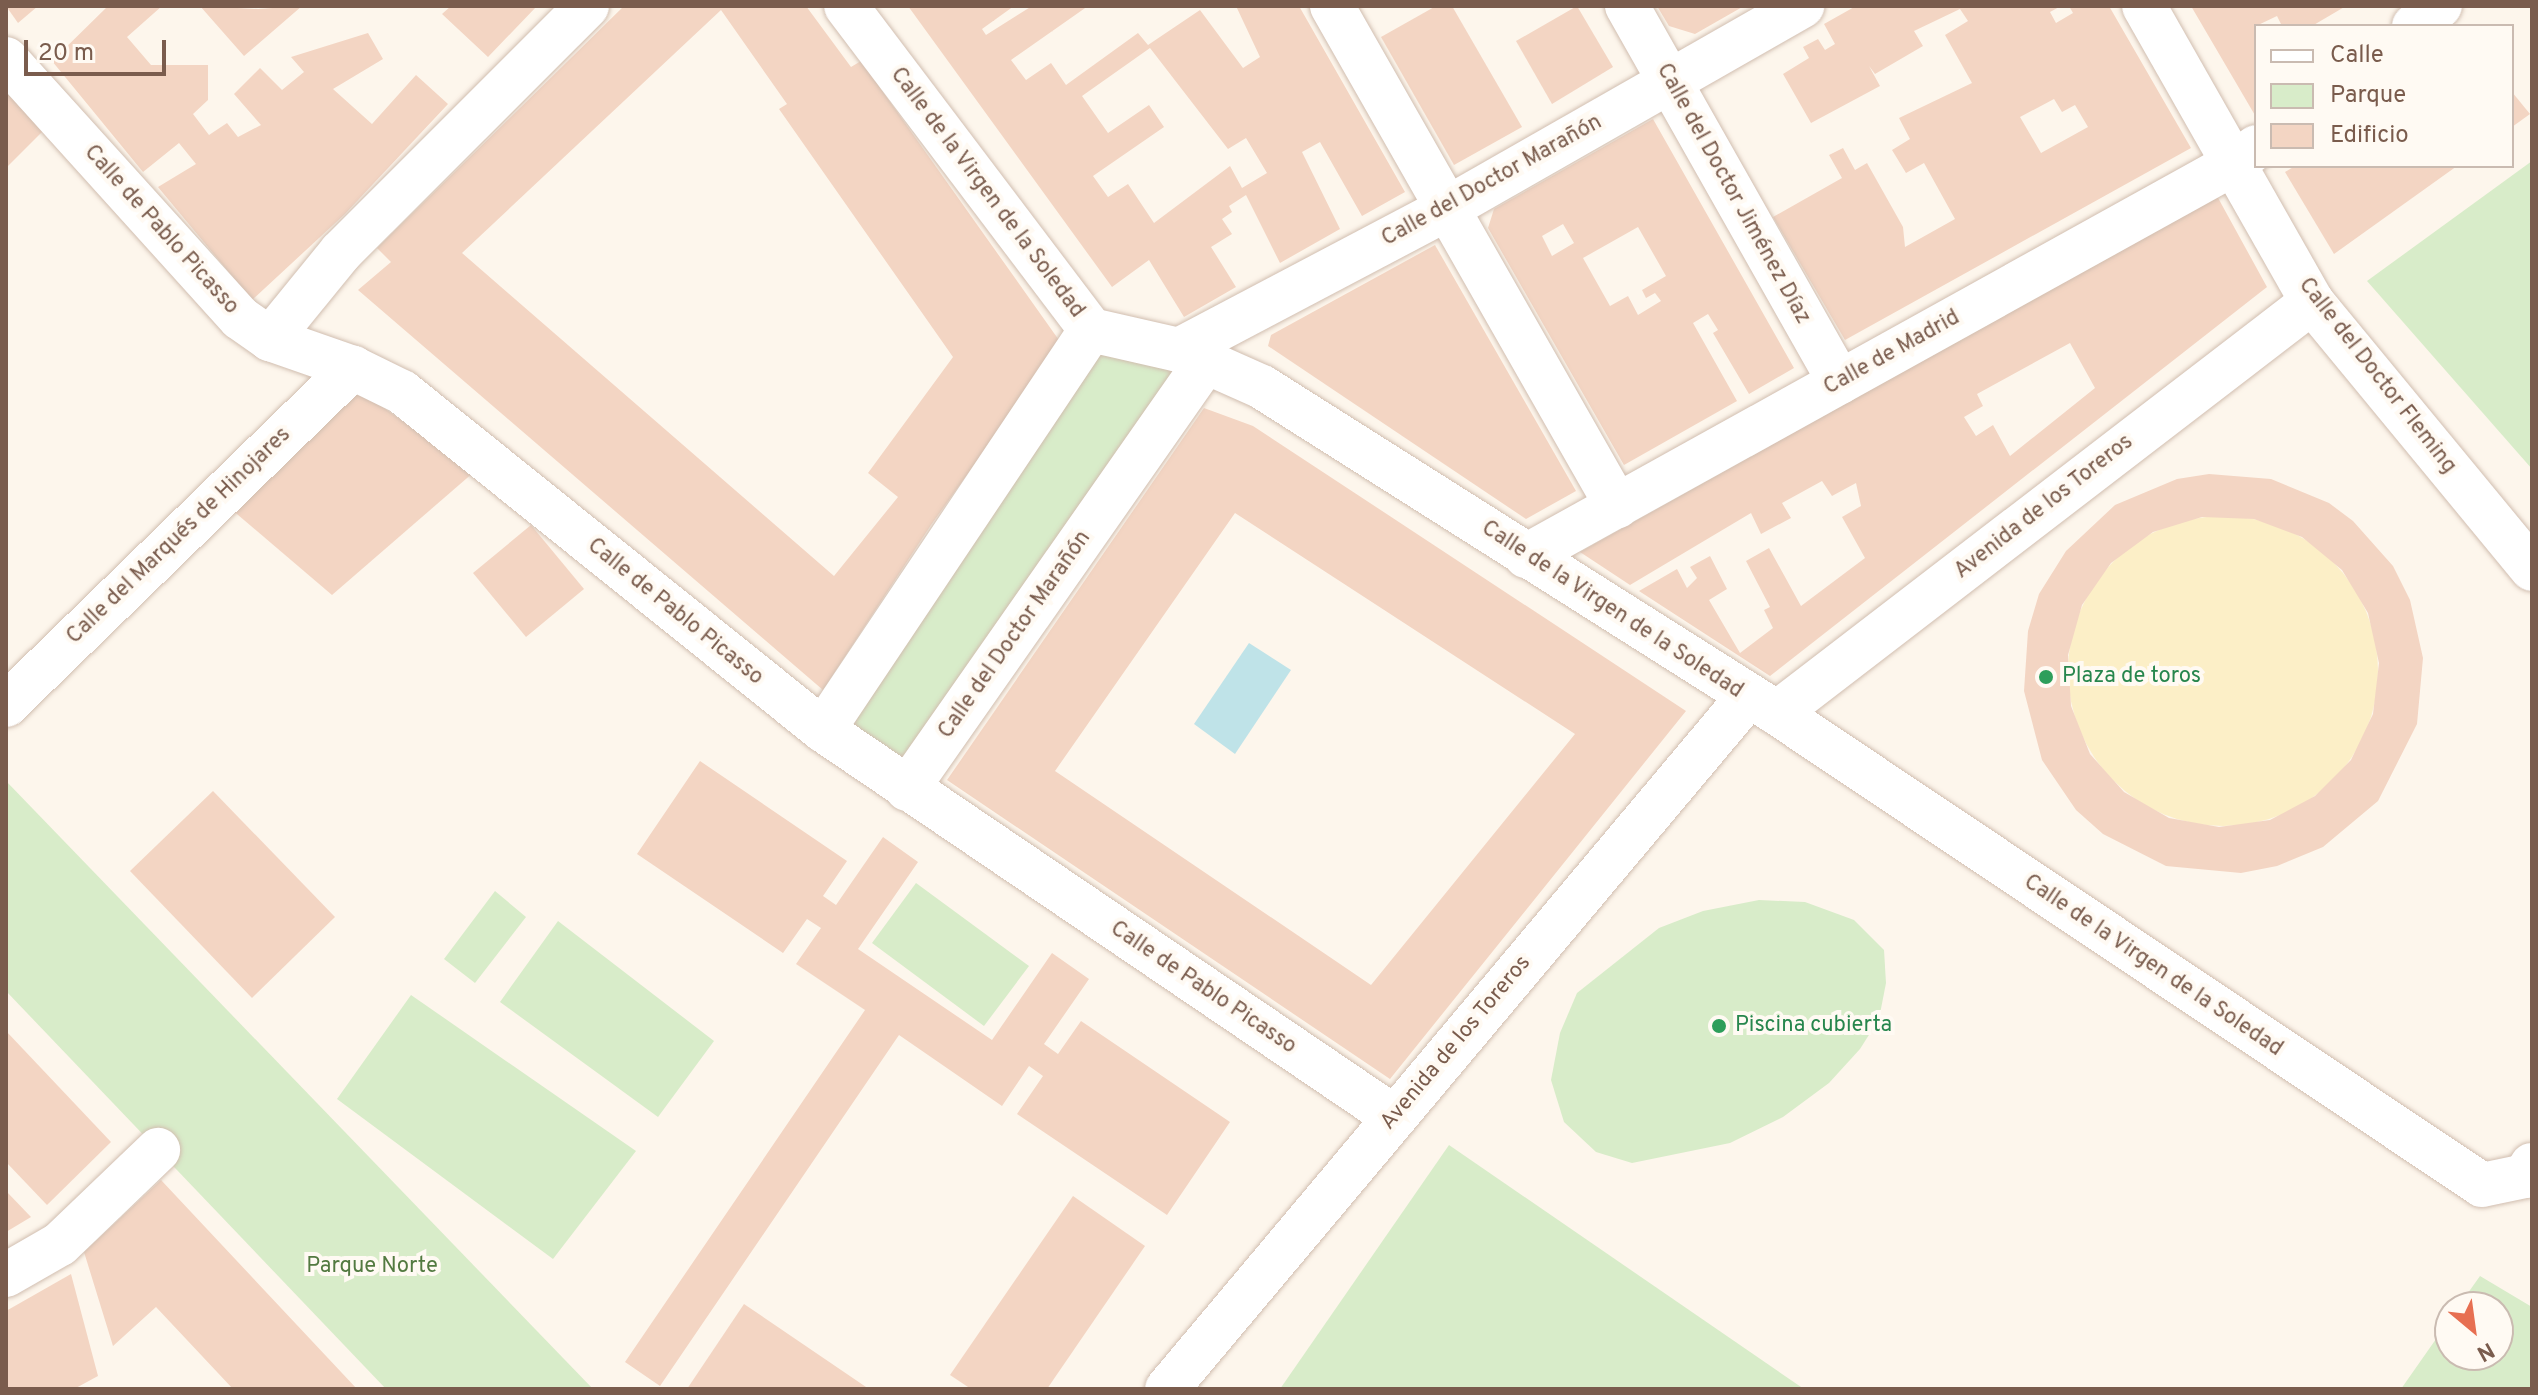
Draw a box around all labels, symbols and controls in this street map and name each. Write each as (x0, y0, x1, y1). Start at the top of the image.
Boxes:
scale bar (28, 24, 170, 74)
legend (2254, 24, 2514, 168)
text: 20 m (38, 39, 94, 69)
text: Calle (2330, 41, 2384, 71)
street label: Calle del Doctor Jiménez Díaz (1650, 59, 1816, 329)
street label: Calle de la Virgen de la Soledad (884, 62, 1090, 324)
text: Parque (2330, 81, 2406, 111)
street label: Calle del Doctor Marañón (1377, 109, 1607, 253)
text: Edificio (2330, 121, 2409, 151)
street label: Calle de Pablo Picasso (78, 140, 244, 320)
street label: Calle del Doctor Fleming (2292, 273, 2462, 479)
street label: Calle de Madrid (1819, 305, 1965, 401)
street label: Calle del Marqués de Hinojares (62, 422, 296, 650)
street label: Avenida de los Toreros (1949, 429, 2139, 585)
street label: Calle de la Virgen de la Soledad (1476, 515, 1748, 705)
street label: Calle del Doctor Marañón (933, 526, 1097, 744)
street label: Calle de Pablo Picasso (582, 533, 768, 691)
place label: Plaza de toros (2062, 664, 2201, 690)
marker: Plaza de toros (2037, 668, 2055, 686)
street label: Calle de la Virgen de la Soledad (2018, 869, 2288, 1063)
street label: Calle de Pablo Picasso (1105, 916, 1301, 1060)
street label: Avenida de los Toreros (1375, 950, 1537, 1136)
place label: Piscina cubierta (1735, 1013, 1892, 1039)
marker: Piscina cubierta (1710, 1017, 1728, 1035)
park label: Parque Norte (306, 1254, 438, 1280)
north arrow (2434, 1291, 2514, 1371)
text: N (2471, 1335, 2498, 1366)

